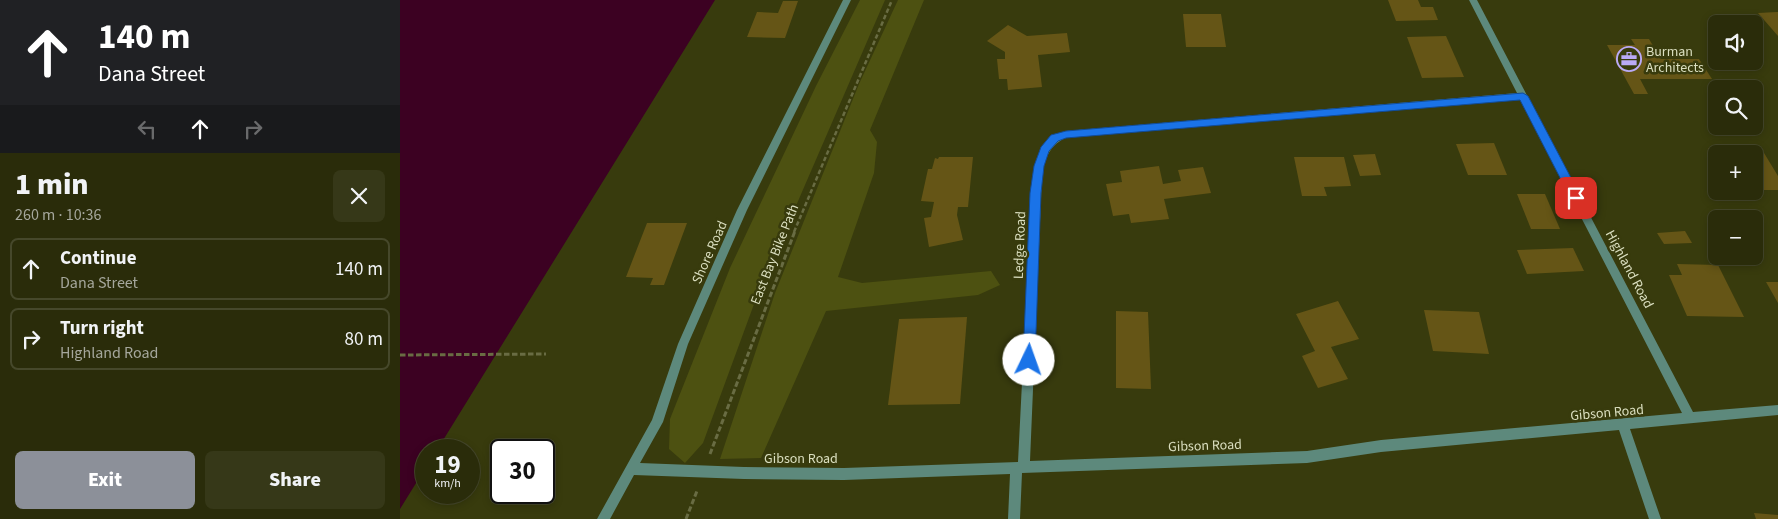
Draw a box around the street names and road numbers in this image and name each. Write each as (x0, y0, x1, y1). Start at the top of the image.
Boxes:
street label: East Bay Bike Path (746, 201, 804, 308)
street label: Ledge Road (1009, 211, 1031, 279)
street label: Shore Road (687, 218, 733, 287)
street label: Highland Road (1600, 227, 1658, 312)
street label: Gibson Road (1569, 400, 1645, 426)
street label: Gibson Road (1168, 435, 1242, 457)
street label: Gibson Road (764, 449, 838, 469)

